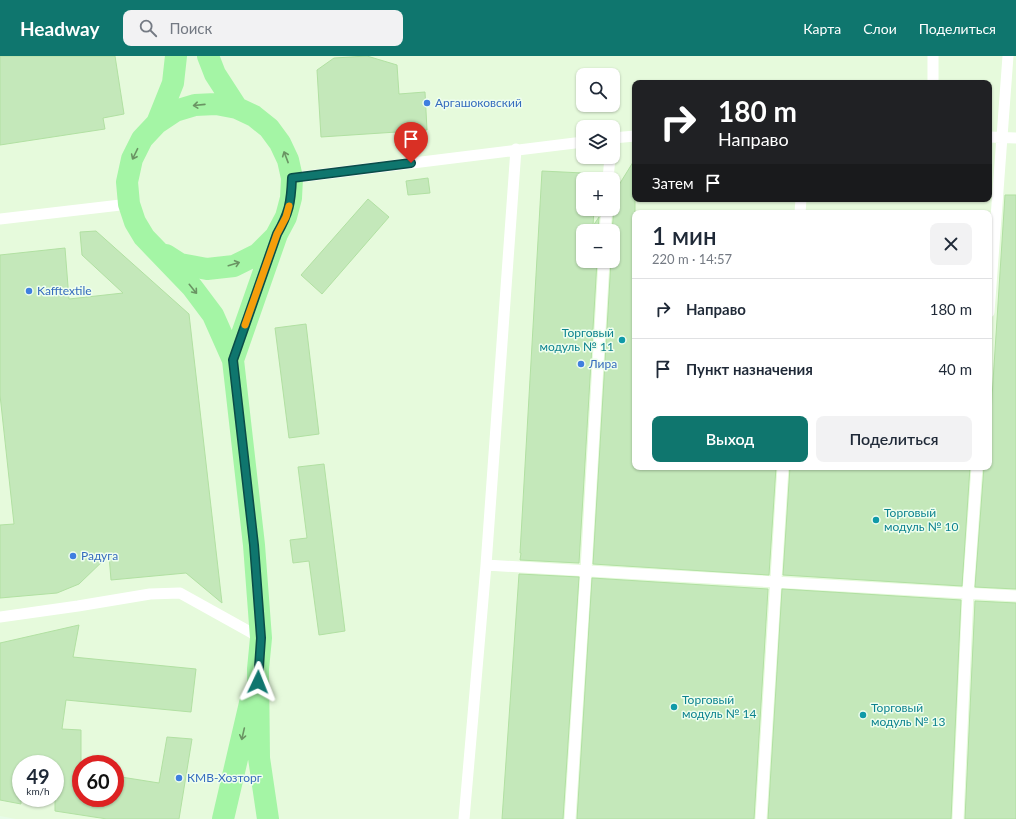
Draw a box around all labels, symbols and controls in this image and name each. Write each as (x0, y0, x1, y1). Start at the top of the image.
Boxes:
search box (123, 10, 403, 46)
text: Headway (20, 17, 99, 40)
icon: search (137, 17, 159, 39)
text: Поиск (169, 19, 212, 37)
text: Карта (803, 20, 841, 37)
text: Слои (863, 20, 897, 37)
text: Поделиться (919, 20, 996, 37)
map controls (576, 68, 620, 268)
button: search (576, 68, 620, 112)
text: 180 m (718, 94, 797, 128)
place label: Аргашоковский (435, 95, 522, 110)
icon: right (652, 96, 704, 148)
marker: Аргашоковский (422, 98, 432, 108)
one-way arrow (193, 101, 206, 109)
button: layers (576, 120, 620, 164)
pin (394, 122, 428, 163)
icon: arrive (400, 128, 422, 150)
text: Направо (718, 128, 789, 150)
one-way arrow (131, 148, 138, 160)
one-way arrow (282, 152, 290, 164)
button: + (576, 172, 620, 216)
icon: arrive (702, 172, 724, 194)
text: Затем (652, 174, 694, 192)
text: 1 мин (652, 221, 716, 250)
button: close (930, 223, 972, 265)
button: − (576, 224, 620, 268)
text: 220 m · 14:57 (652, 251, 732, 267)
one-way arrow (227, 260, 240, 267)
place label: Kafftextile (37, 283, 92, 298)
one-way arrow (189, 284, 198, 295)
marker: Kafftextile (24, 286, 34, 296)
icon: right (652, 298, 674, 320)
text: Направо (686, 300, 746, 318)
text: 180 m (930, 300, 972, 318)
place label: Торговый модуль № 11 (539, 325, 614, 354)
marker: Торговый модуль № 11 (617, 335, 627, 345)
place label: Лира (588, 356, 617, 371)
icon: arrive (652, 358, 674, 380)
marker: Лира (576, 359, 586, 369)
text: Пункт назначения (686, 360, 813, 378)
text: 40 m (938, 360, 972, 378)
button: Выход (652, 416, 808, 462)
button: Поделиться (816, 416, 972, 462)
place label: Торговый модуль № 10 (884, 505, 959, 534)
marker: Торговый модуль № 10 (871, 515, 881, 525)
place label: Радуга (81, 548, 118, 563)
marker: Радуга (68, 551, 78, 561)
position arrow (237, 661, 279, 703)
place label: Торговый модуль № 14 (682, 692, 757, 721)
place label: Торговый модуль № 13 (871, 700, 946, 729)
marker: Торговый модуль № 14 (669, 702, 679, 712)
marker: Торговый модуль № 13 (858, 710, 868, 720)
one-way arrow (238, 727, 246, 740)
speed limit sign: 60 (72, 755, 124, 807)
text: 49 (26, 764, 50, 788)
place label: КМВ-Хозторг (187, 770, 262, 785)
marker: КМВ-Хозторг (174, 773, 184, 783)
text: km/h (26, 785, 50, 797)

